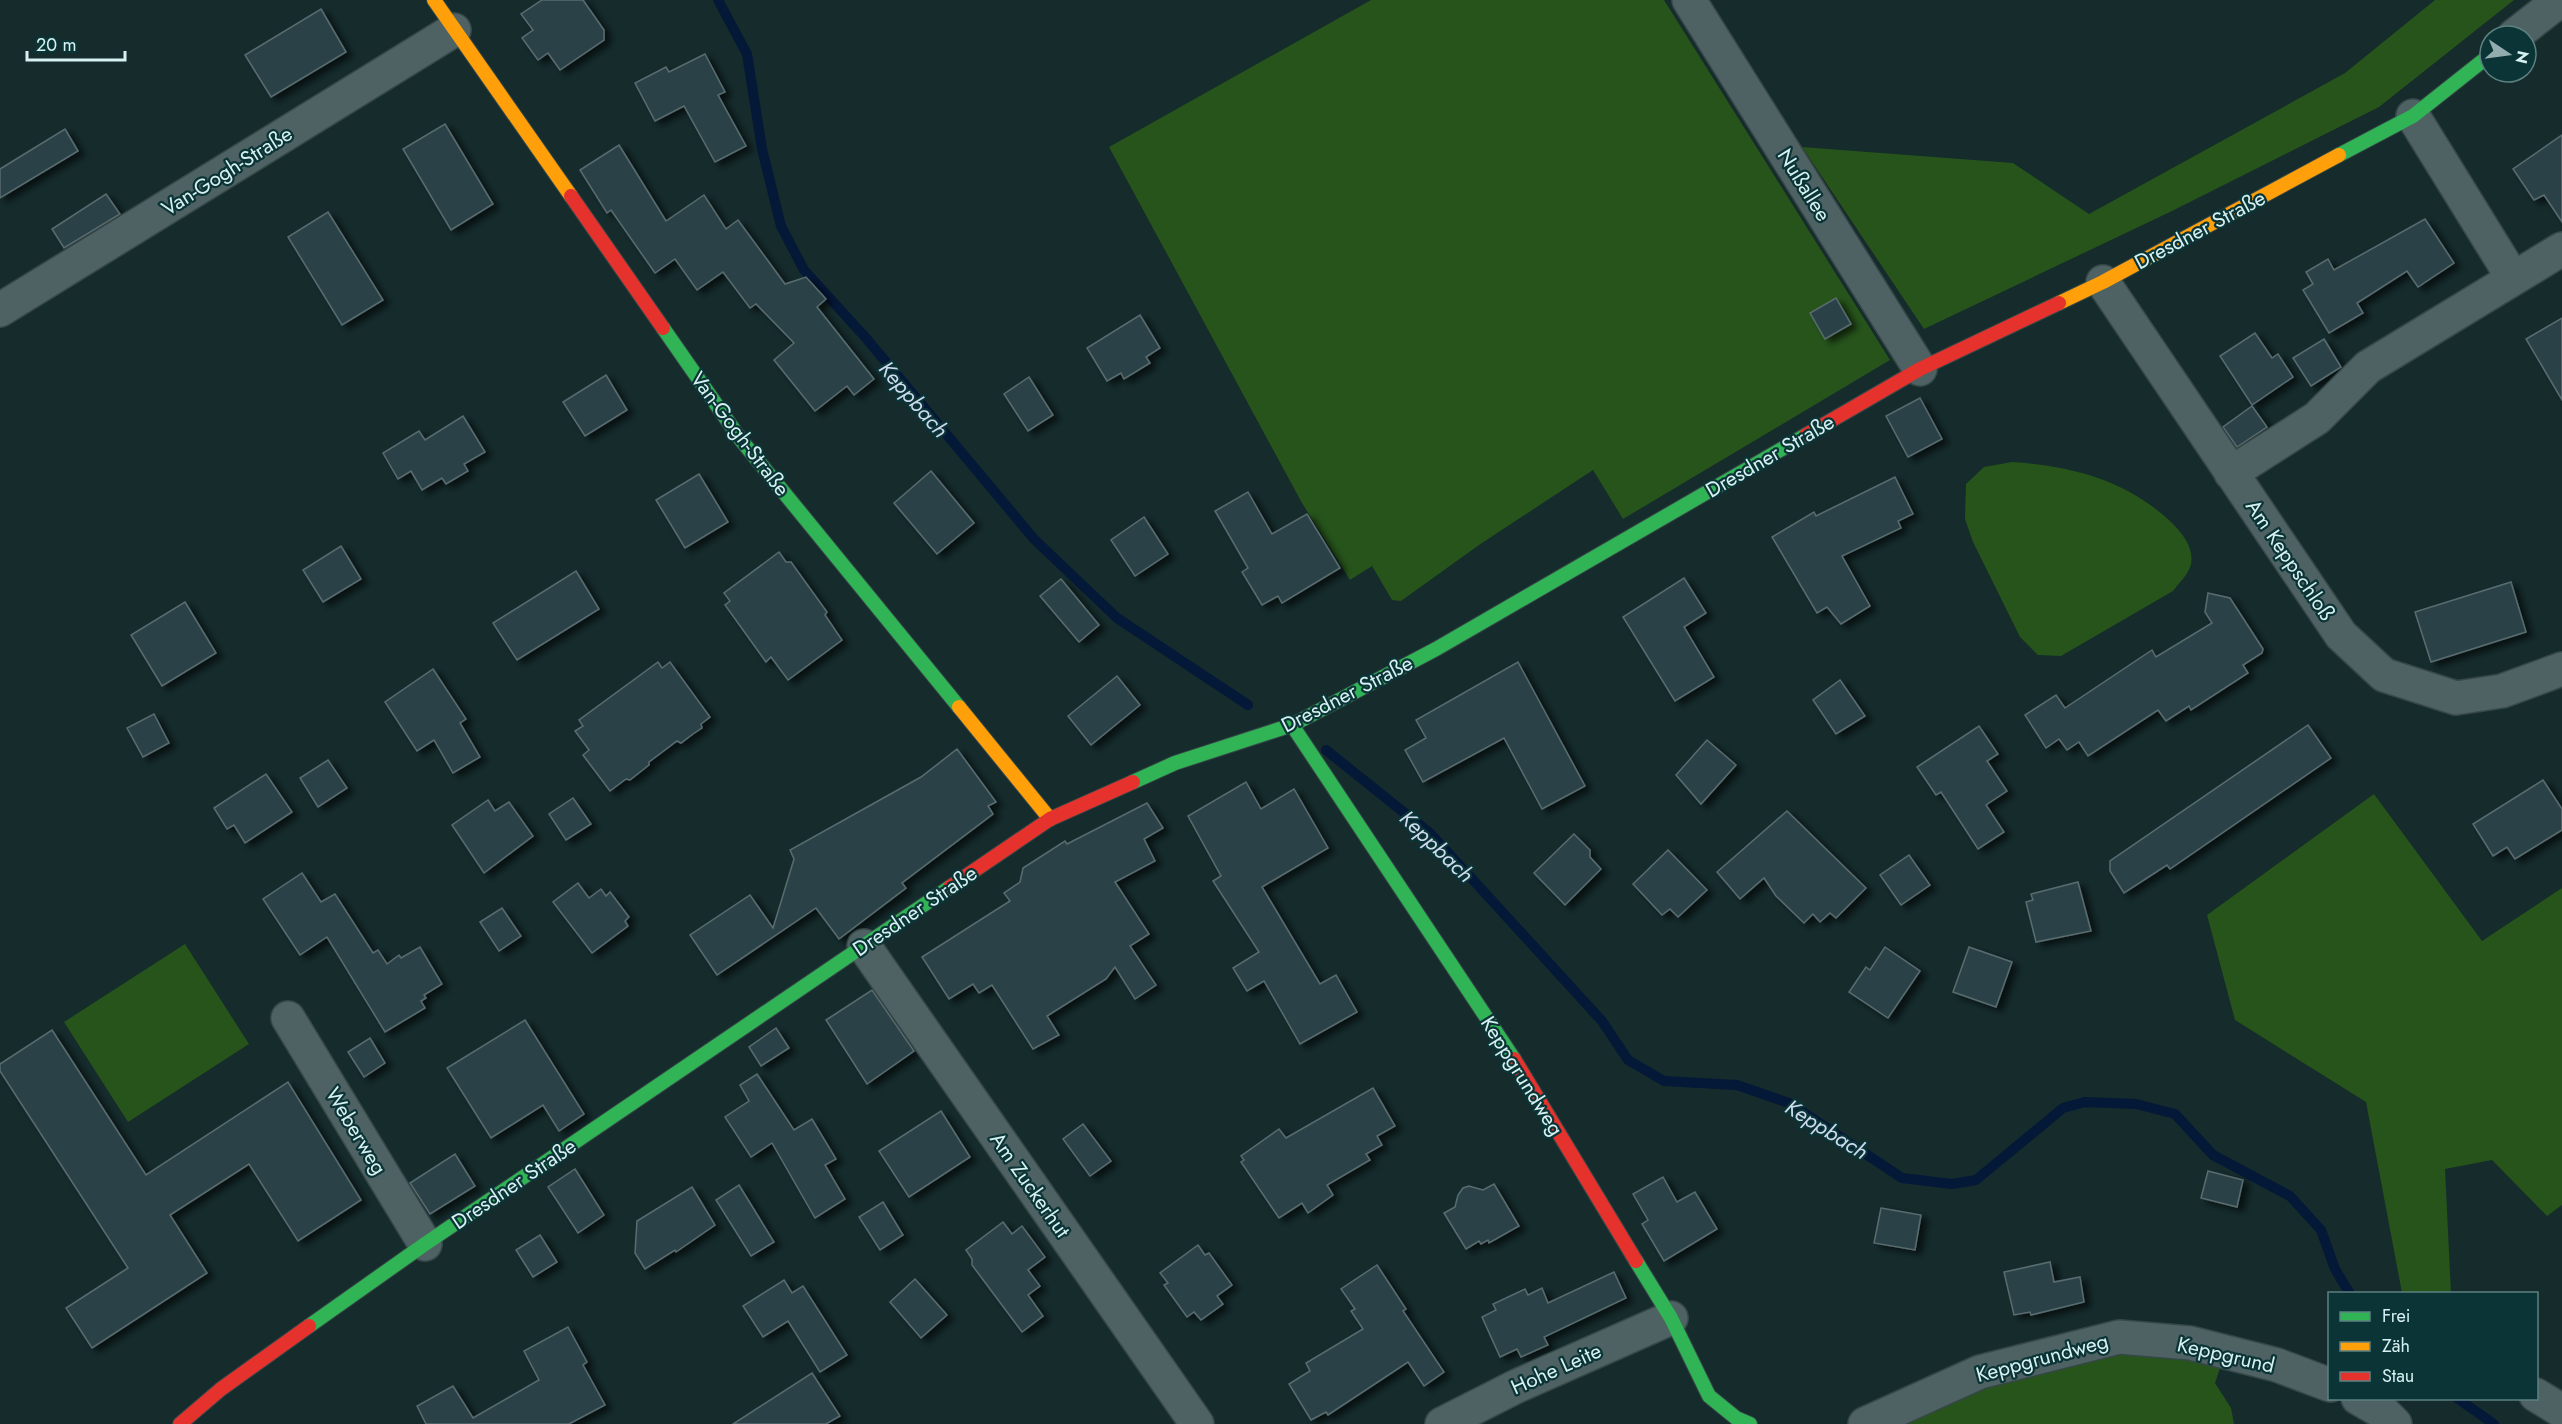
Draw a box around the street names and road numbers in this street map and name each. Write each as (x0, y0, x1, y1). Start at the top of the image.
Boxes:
street label: Van-Gogh-Straße (156, 119, 298, 223)
street label: Nußallee (1770, 143, 1838, 227)
street label: Dresdner Straße (2129, 183, 2271, 277)
street label: Van-Gogh-Straße (683, 365, 797, 503)
street label: Dresdner Straße (1700, 407, 1840, 505)
street label: Am Keppschloß (2238, 493, 2342, 627)
street label: Dresdner Straße (1276, 648, 1418, 740)
street label: Dresdner Straße (847, 858, 983, 964)
street label: Keppgrundweg (1473, 1010, 1571, 1142)
street label: Weberweg (318, 1082, 394, 1180)
street label: Am Zuckerhut (983, 1126, 1077, 1244)
street label: Dresdner Straße (446, 1131, 582, 1237)
street label: Keppgrundweg (1972, 1326, 2112, 1390)
street label: Keppgrund (2174, 1329, 2278, 1381)
street label: Hohe Leite (1506, 1336, 1606, 1402)

